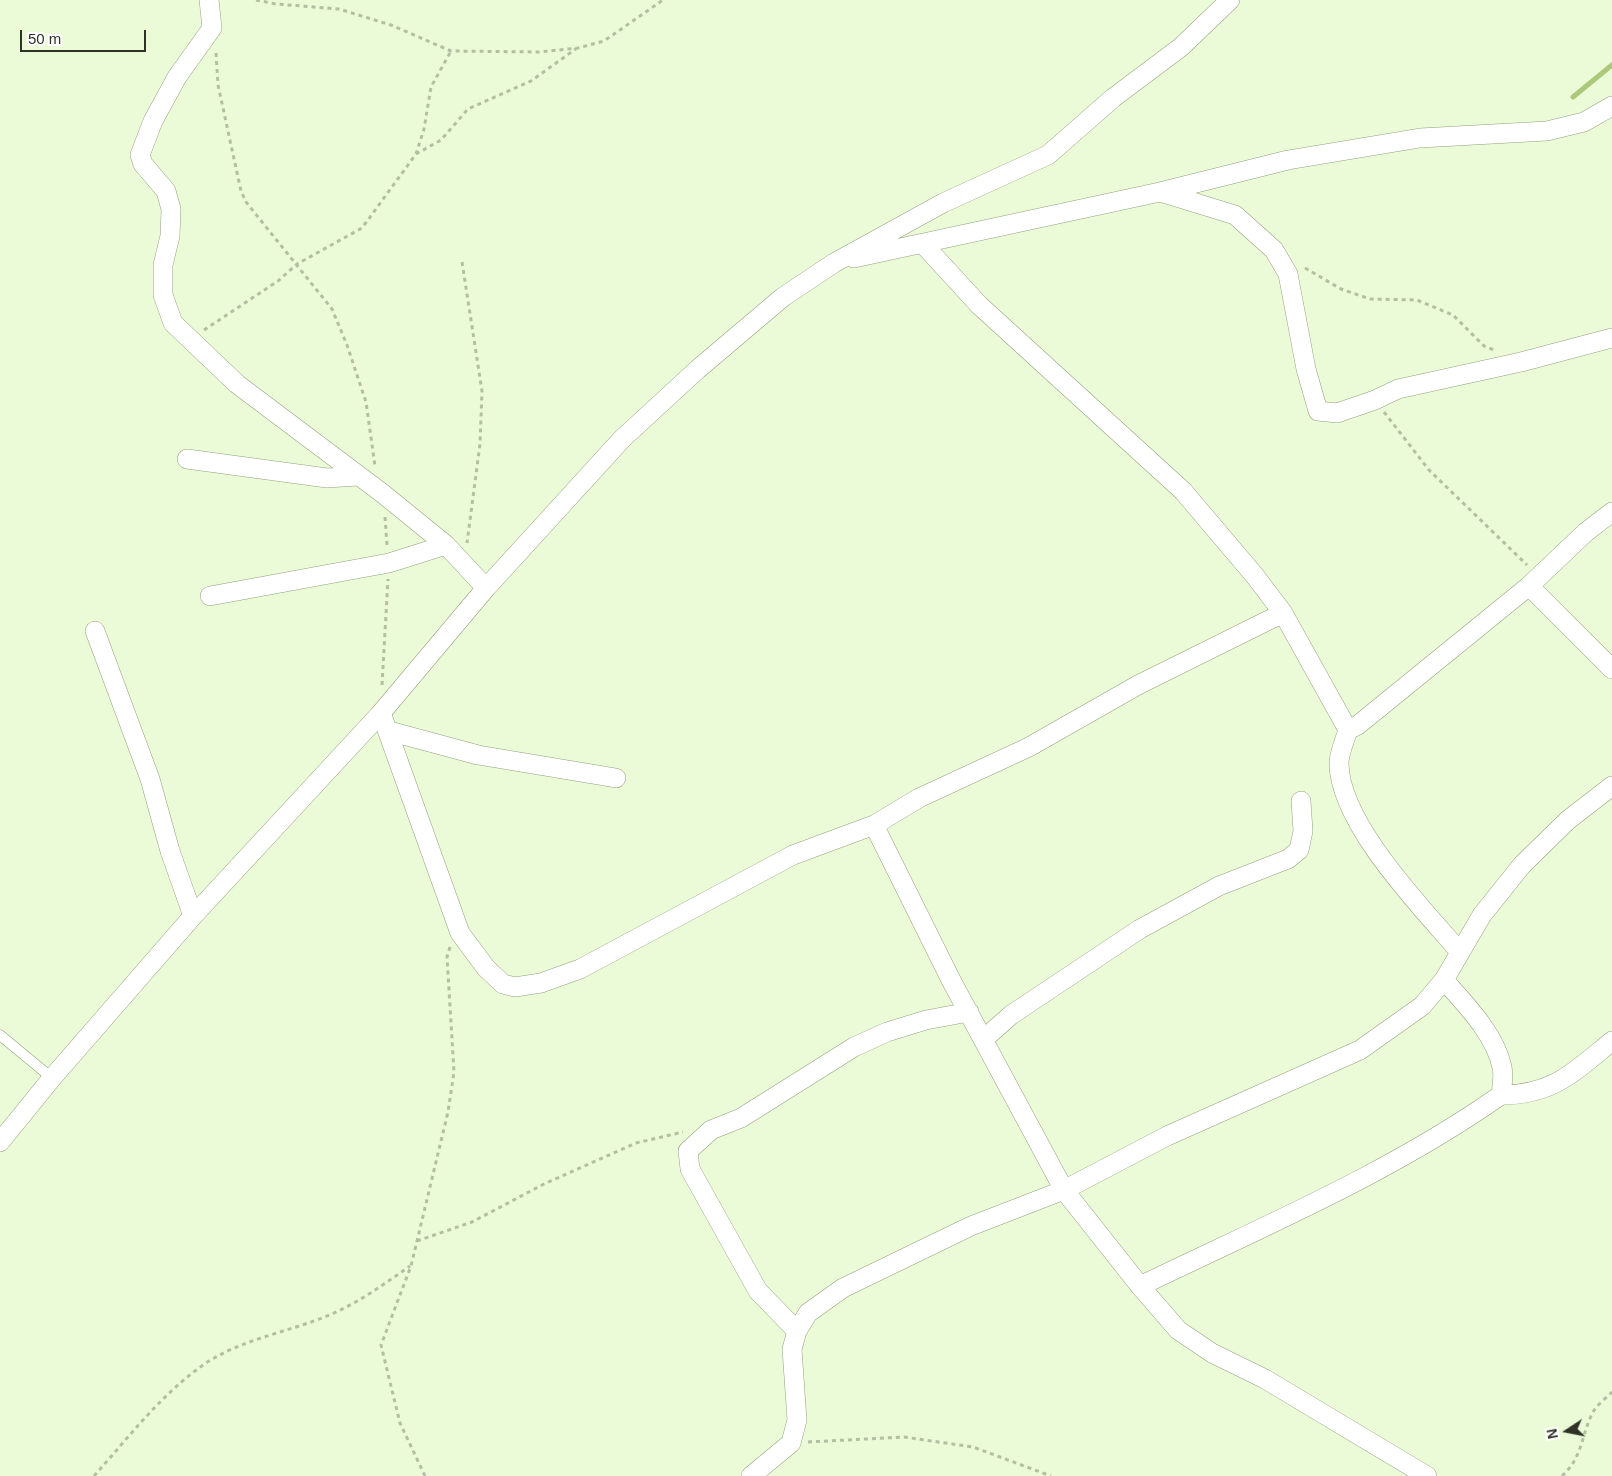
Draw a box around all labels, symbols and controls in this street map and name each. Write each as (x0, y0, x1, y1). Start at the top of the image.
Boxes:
scale bar (22, 20, 149, 52)
text: 50 m (28, 30, 61, 47)
north arrow (1542, 1406, 1592, 1456)
text: N (1543, 1427, 1561, 1440)

